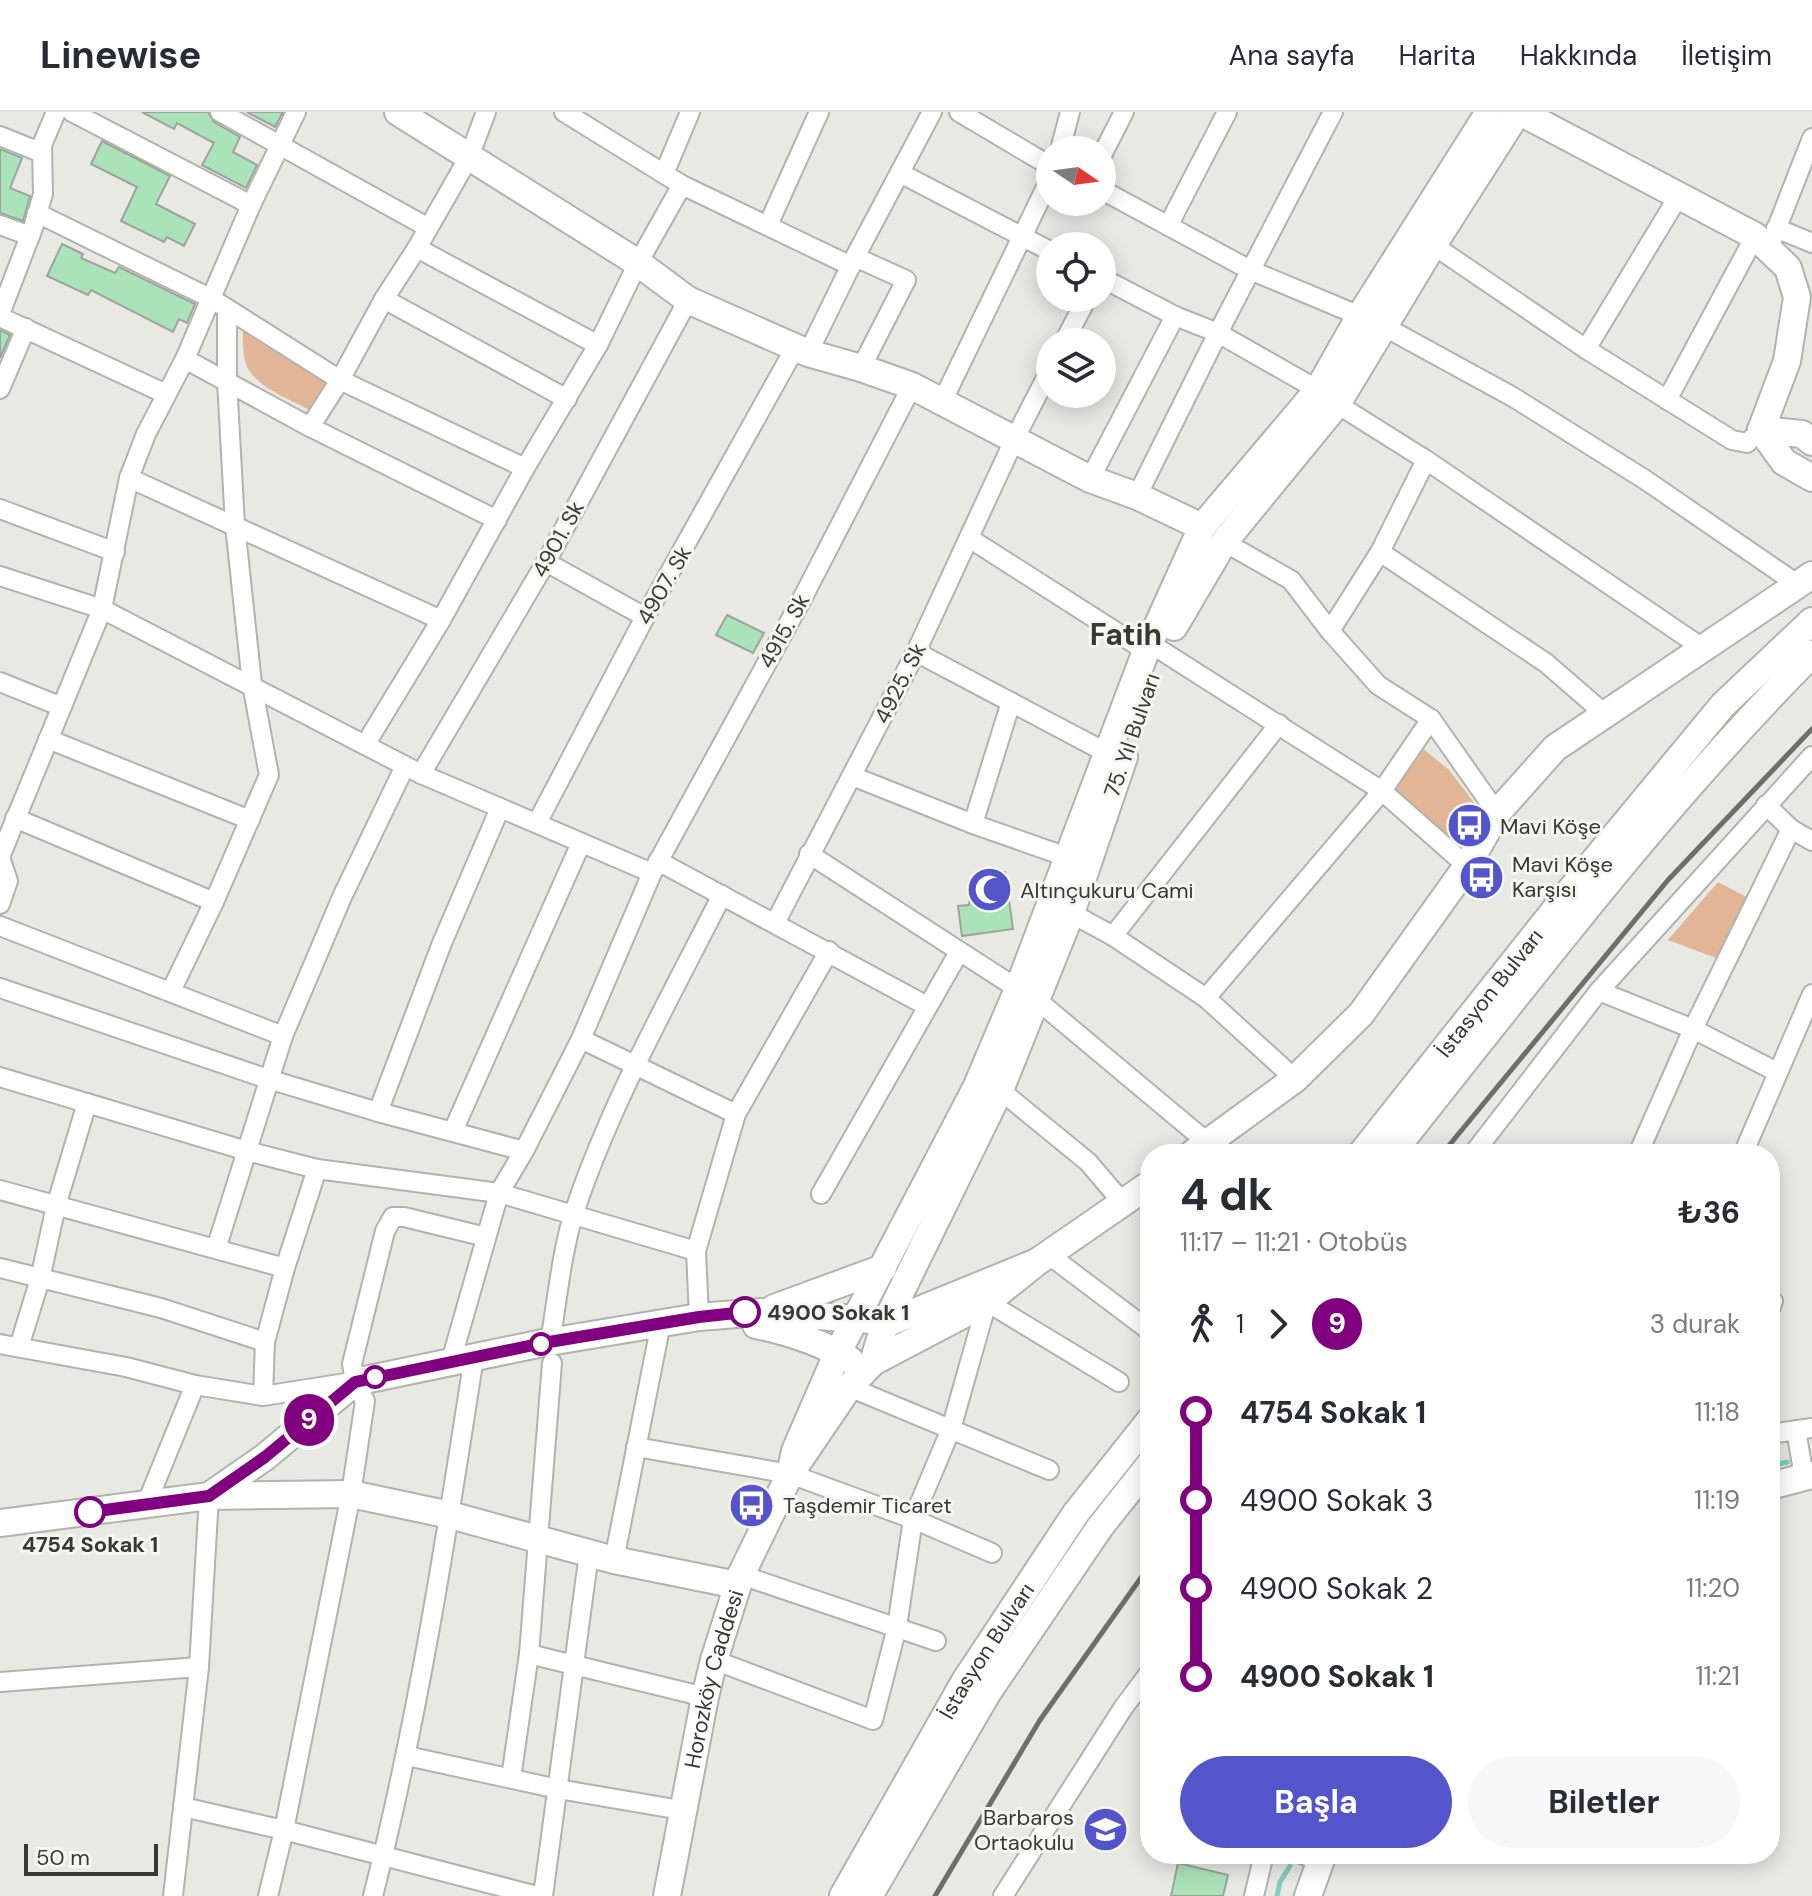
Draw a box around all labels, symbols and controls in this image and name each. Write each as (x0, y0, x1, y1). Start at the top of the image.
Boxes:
text: Linewise (40, 30, 201, 80)
text: Ana sayfa (1229, 37, 1355, 74)
text: Harita (1399, 37, 1476, 74)
text: Hakkında (1520, 37, 1637, 74)
text: İletişim (1681, 37, 1772, 74)
north arrow (1036, 136, 1116, 216)
map controls (1036, 136, 1116, 408)
button: locate (1036, 232, 1116, 312)
button: layers (1036, 328, 1116, 408)
street label: 4901. Sk (525, 496, 591, 582)
street label: 4907. Sk (630, 540, 698, 630)
street label: 4915. Sk (752, 588, 816, 674)
district label: Fatih (1090, 615, 1162, 654)
street label: 4925. Sk (867, 638, 933, 728)
street label: 75. Yıl Bulvarı (1097, 669, 1167, 801)
bus stop icon: Mavi Köşe (1445, 802, 1493, 850)
place label: Mavi Köşe (1500, 812, 1601, 841)
place label: Mavi Köşe Karşısı (1512, 850, 1613, 904)
bus stop icon: Mavi Köşe Karşısı (1457, 853, 1505, 901)
mosque icon: Altınçukuru Cami (965, 866, 1013, 914)
place label: Altınçukuru Cami (1020, 876, 1193, 905)
street label: İstasyon Bulvarı (1429, 922, 1549, 1063)
text: 4 dk (1180, 1166, 1273, 1224)
text: ₺36 (1678, 1193, 1740, 1232)
text: 11:17 – 11:21 · Otobüs (1180, 1225, 1408, 1259)
marker: 4900 Sokak 1 (730, 1297, 760, 1327)
place label: 4900 Sokak 1 (767, 1298, 909, 1327)
icon: walk (1180, 1302, 1224, 1346)
icon: forward (1256, 1302, 1300, 1346)
text: 9 (1328, 1305, 1346, 1342)
text: 1 (1236, 1307, 1244, 1341)
text: 3 durak (1650, 1307, 1740, 1341)
unlabelled marker (530, 1333, 552, 1355)
unlabelled marker (364, 1366, 386, 1388)
text: 4754 Sokak 1 (1240, 1393, 1426, 1432)
line badge: 9 (283, 1394, 335, 1446)
text: 11:18 (1695, 1395, 1740, 1429)
text: 9 (300, 1401, 318, 1438)
bus stop icon: Taşdemir Ticaret (728, 1481, 776, 1529)
text: 4900 Sokak 3 (1240, 1481, 1433, 1520)
text: 11:19 (1694, 1483, 1740, 1517)
place label: Taşdemir Ticaret (783, 1491, 952, 1520)
marker: 4754 Sokak 1 (75, 1497, 105, 1527)
place label: 4754 Sokak 1 (22, 1530, 158, 1559)
text: 4900 Sokak 2 (1240, 1569, 1433, 1608)
text: 11:20 (1686, 1571, 1740, 1605)
street label: İstasyon Bulvarı (932, 1577, 1041, 1724)
street label: Horozköy Caddesi (677, 1586, 750, 1771)
text: 4900 Sokak 1 (1240, 1657, 1434, 1696)
text: 11:21 (1695, 1659, 1740, 1693)
button: Başla (1180, 1756, 1452, 1848)
button: Biletler (1468, 1756, 1740, 1848)
place label: Barbaros Ortaokulu (974, 1803, 1074, 1857)
school or university icon: Barbaros Ortaokulu (1081, 1806, 1129, 1854)
scale bar (24, 1840, 158, 1876)
text: 50 m (36, 1843, 90, 1872)

